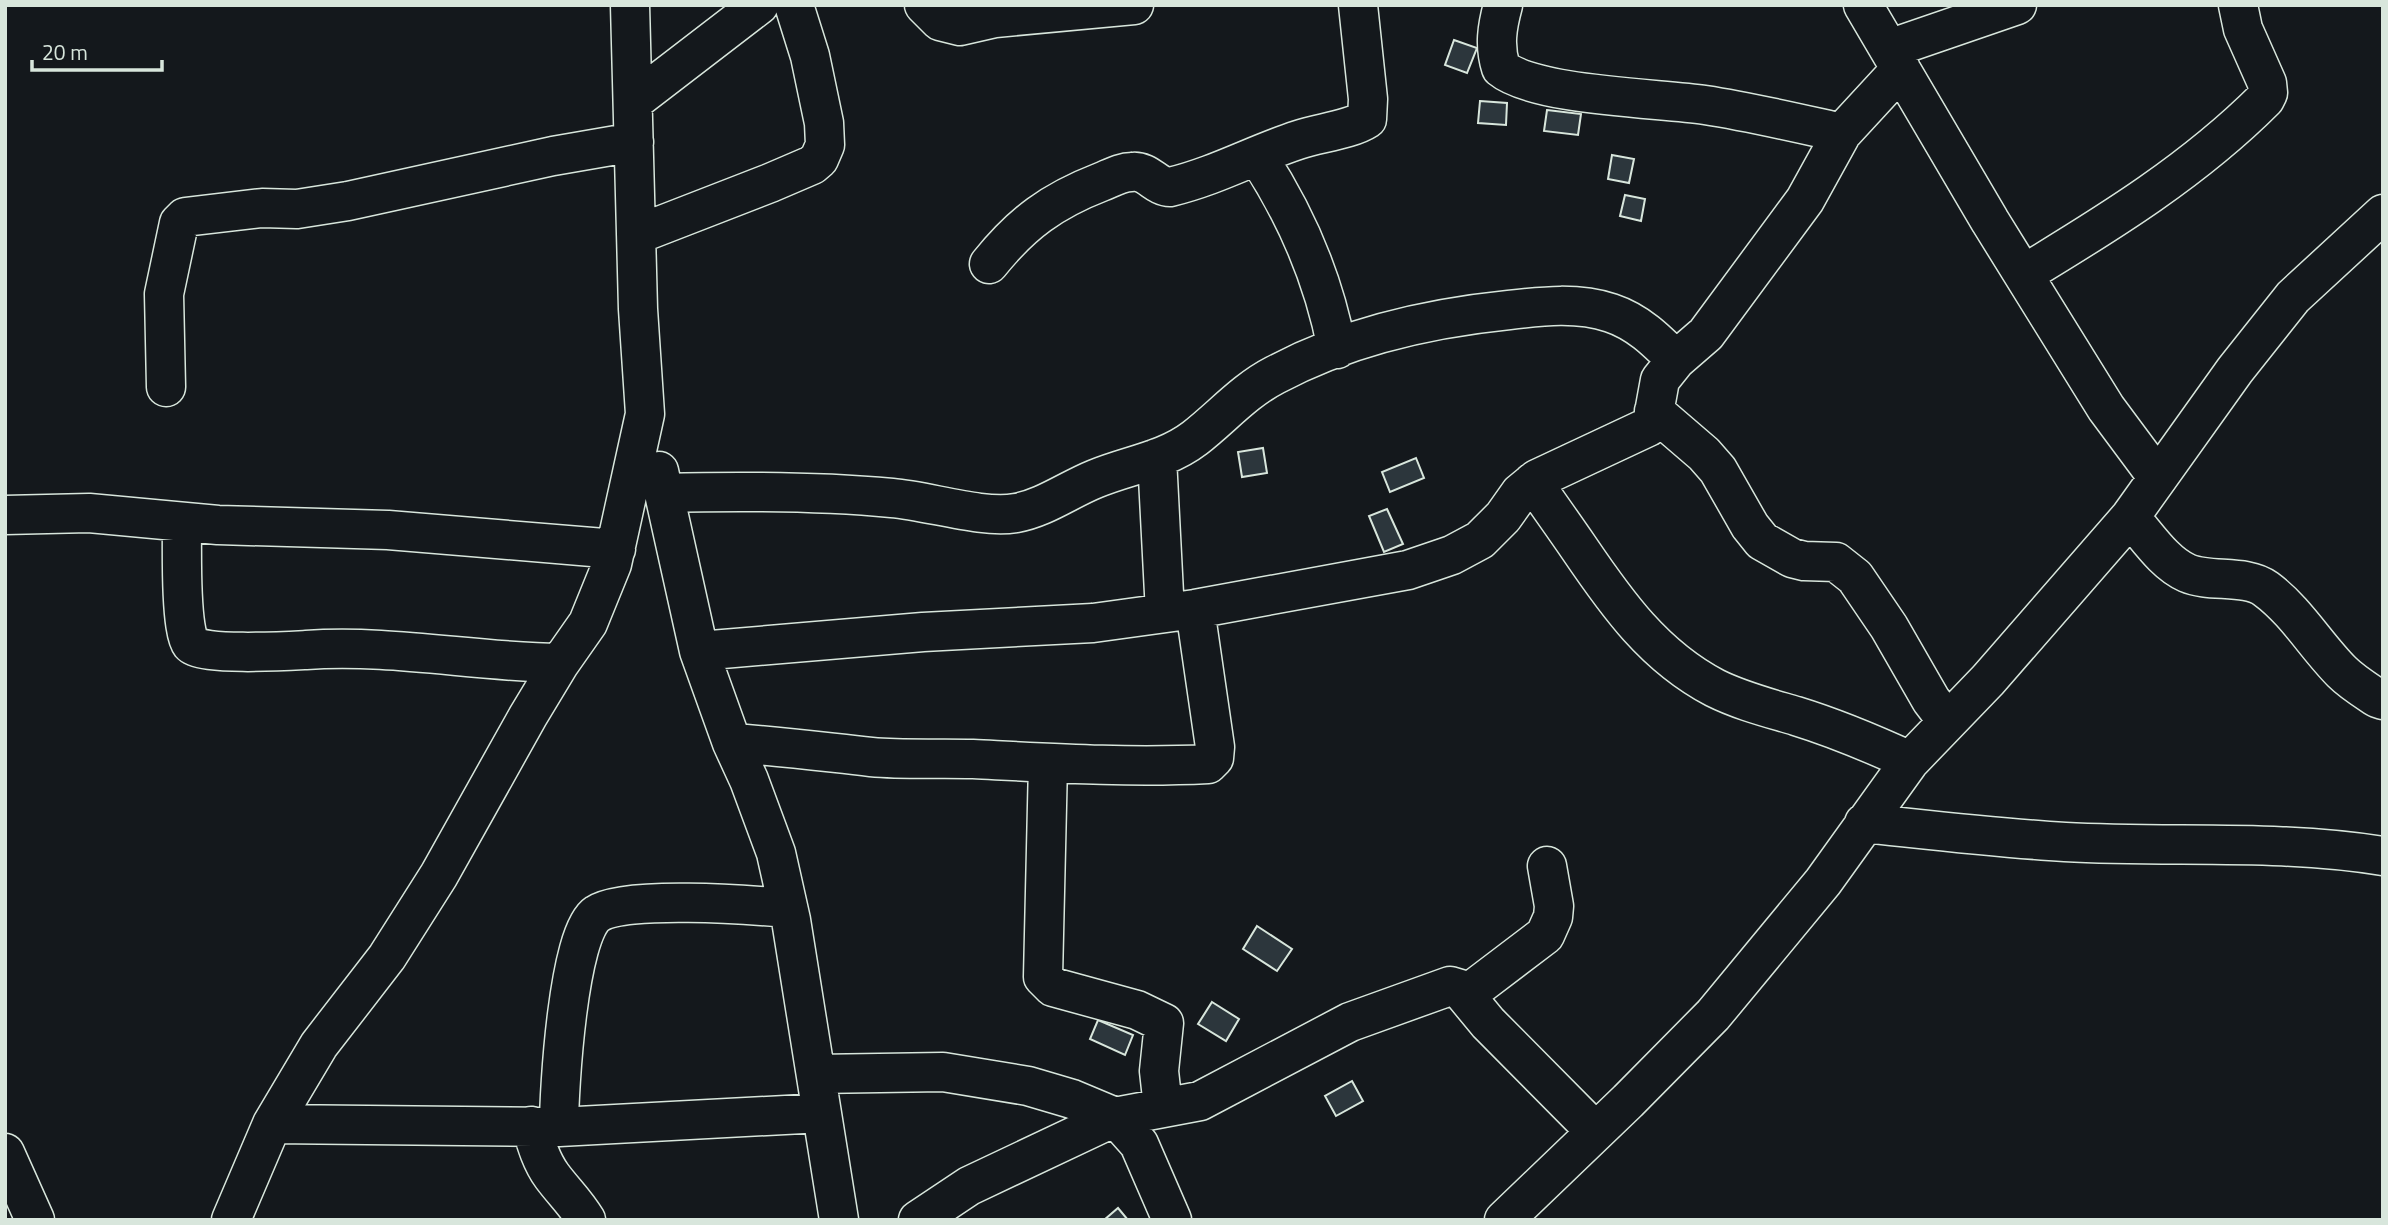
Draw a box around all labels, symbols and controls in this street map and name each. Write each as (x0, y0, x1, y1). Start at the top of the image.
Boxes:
scale bar (32, 28, 161, 72)
text: 20 m (42, 36, 88, 68)

